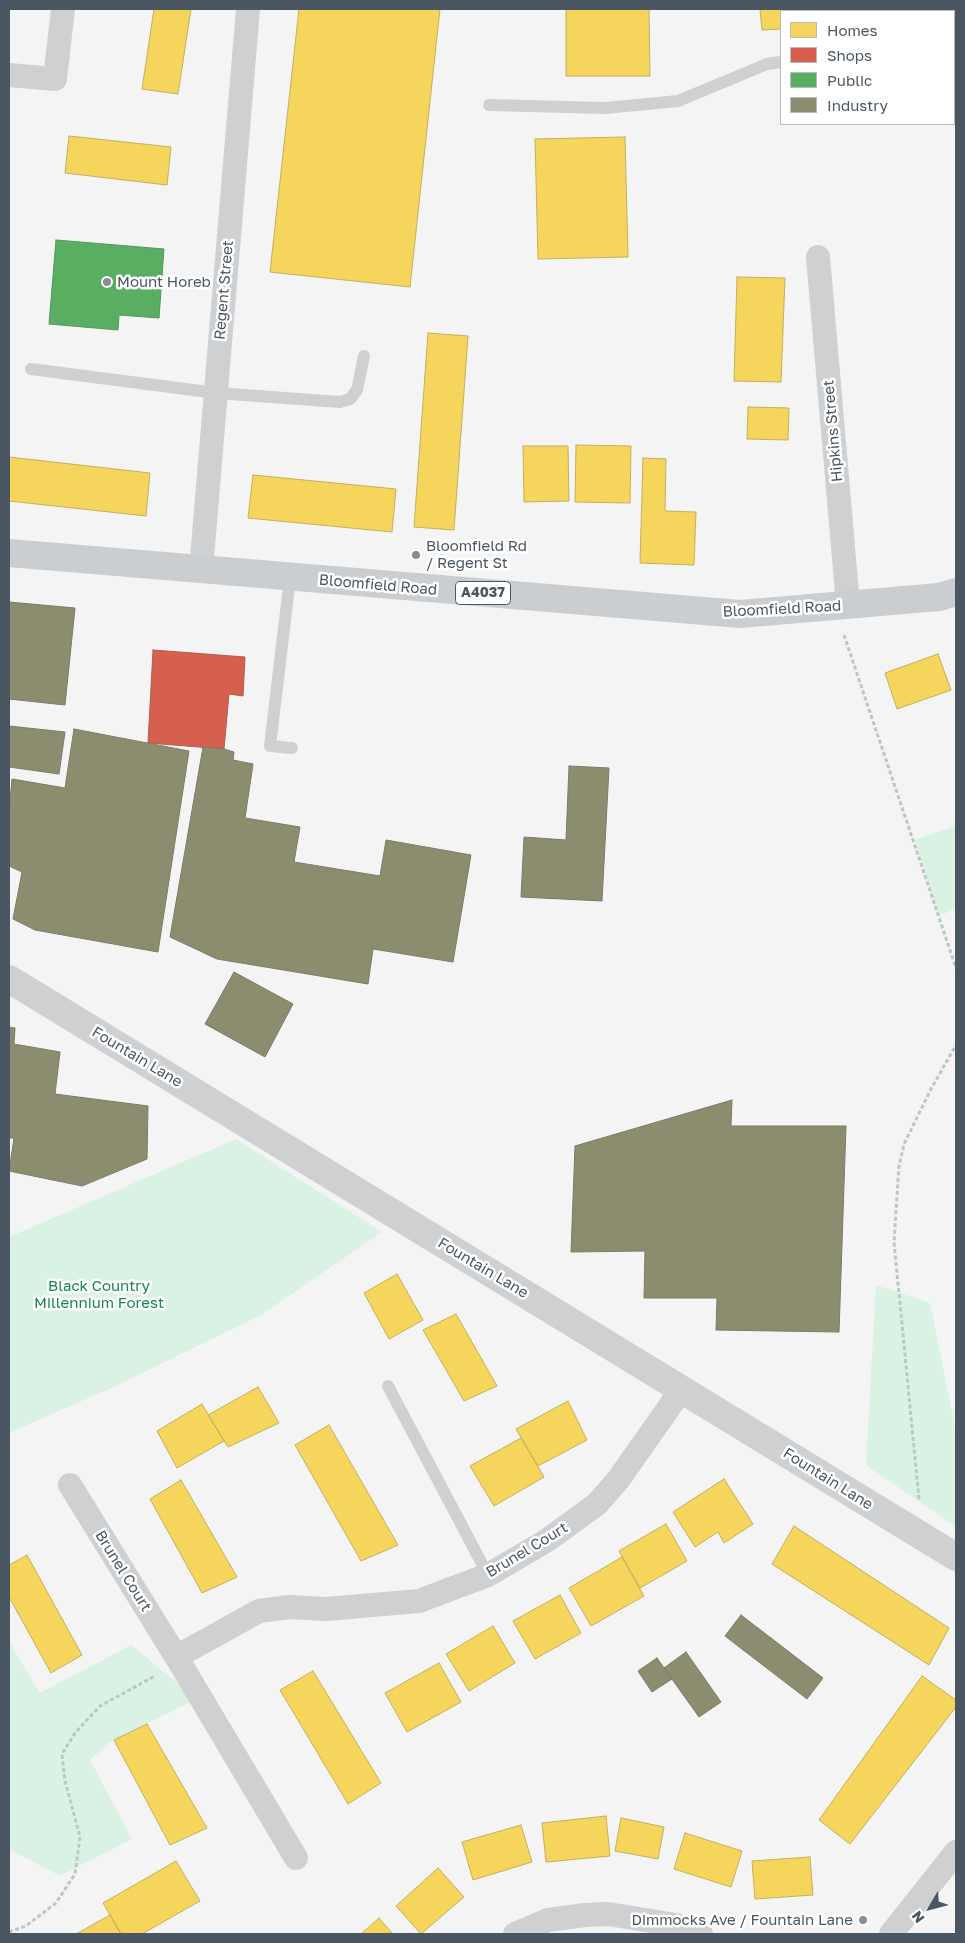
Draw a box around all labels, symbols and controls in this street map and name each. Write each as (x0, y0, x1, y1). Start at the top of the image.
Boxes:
legend (780, 10, 955, 125)
text: Homes (827, 21, 877, 39)
text: Shops (827, 46, 872, 64)
text: Public (827, 71, 872, 89)
text: Industry (827, 96, 888, 114)
street label: Regent Street (211, 239, 237, 341)
place label: Mount Horeb (117, 273, 211, 291)
marker: Mount Horeb (101, 276, 113, 288)
street label: Hipkins Street (820, 379, 846, 483)
place label: Bloomfield Rd / Regent St (426, 537, 527, 572)
marker: Bloomfield Rd / Regent St (410, 549, 422, 561)
street label: Bloomfield Road (318, 571, 438, 599)
road number: A4037 (456, 582, 510, 604)
street label: Bloomfield Road (722, 597, 842, 621)
street label: Fountain Lane (88, 1023, 186, 1091)
street label: Fountain Lane (434, 1234, 532, 1302)
park label: Black Country Millennium Forest (34, 1277, 164, 1312)
street label: Fountain Lane (780, 1444, 876, 1514)
street label: Brunel Court (483, 1519, 571, 1581)
street label: Brunel Court (91, 1527, 155, 1615)
north arrow (905, 1883, 955, 1933)
text: N (908, 1908, 928, 1927)
place label: Dimmocks Ave / Fountain Lane (631, 1911, 853, 1929)
marker: Dimmocks Ave / Fountain Lane (857, 1914, 869, 1926)

